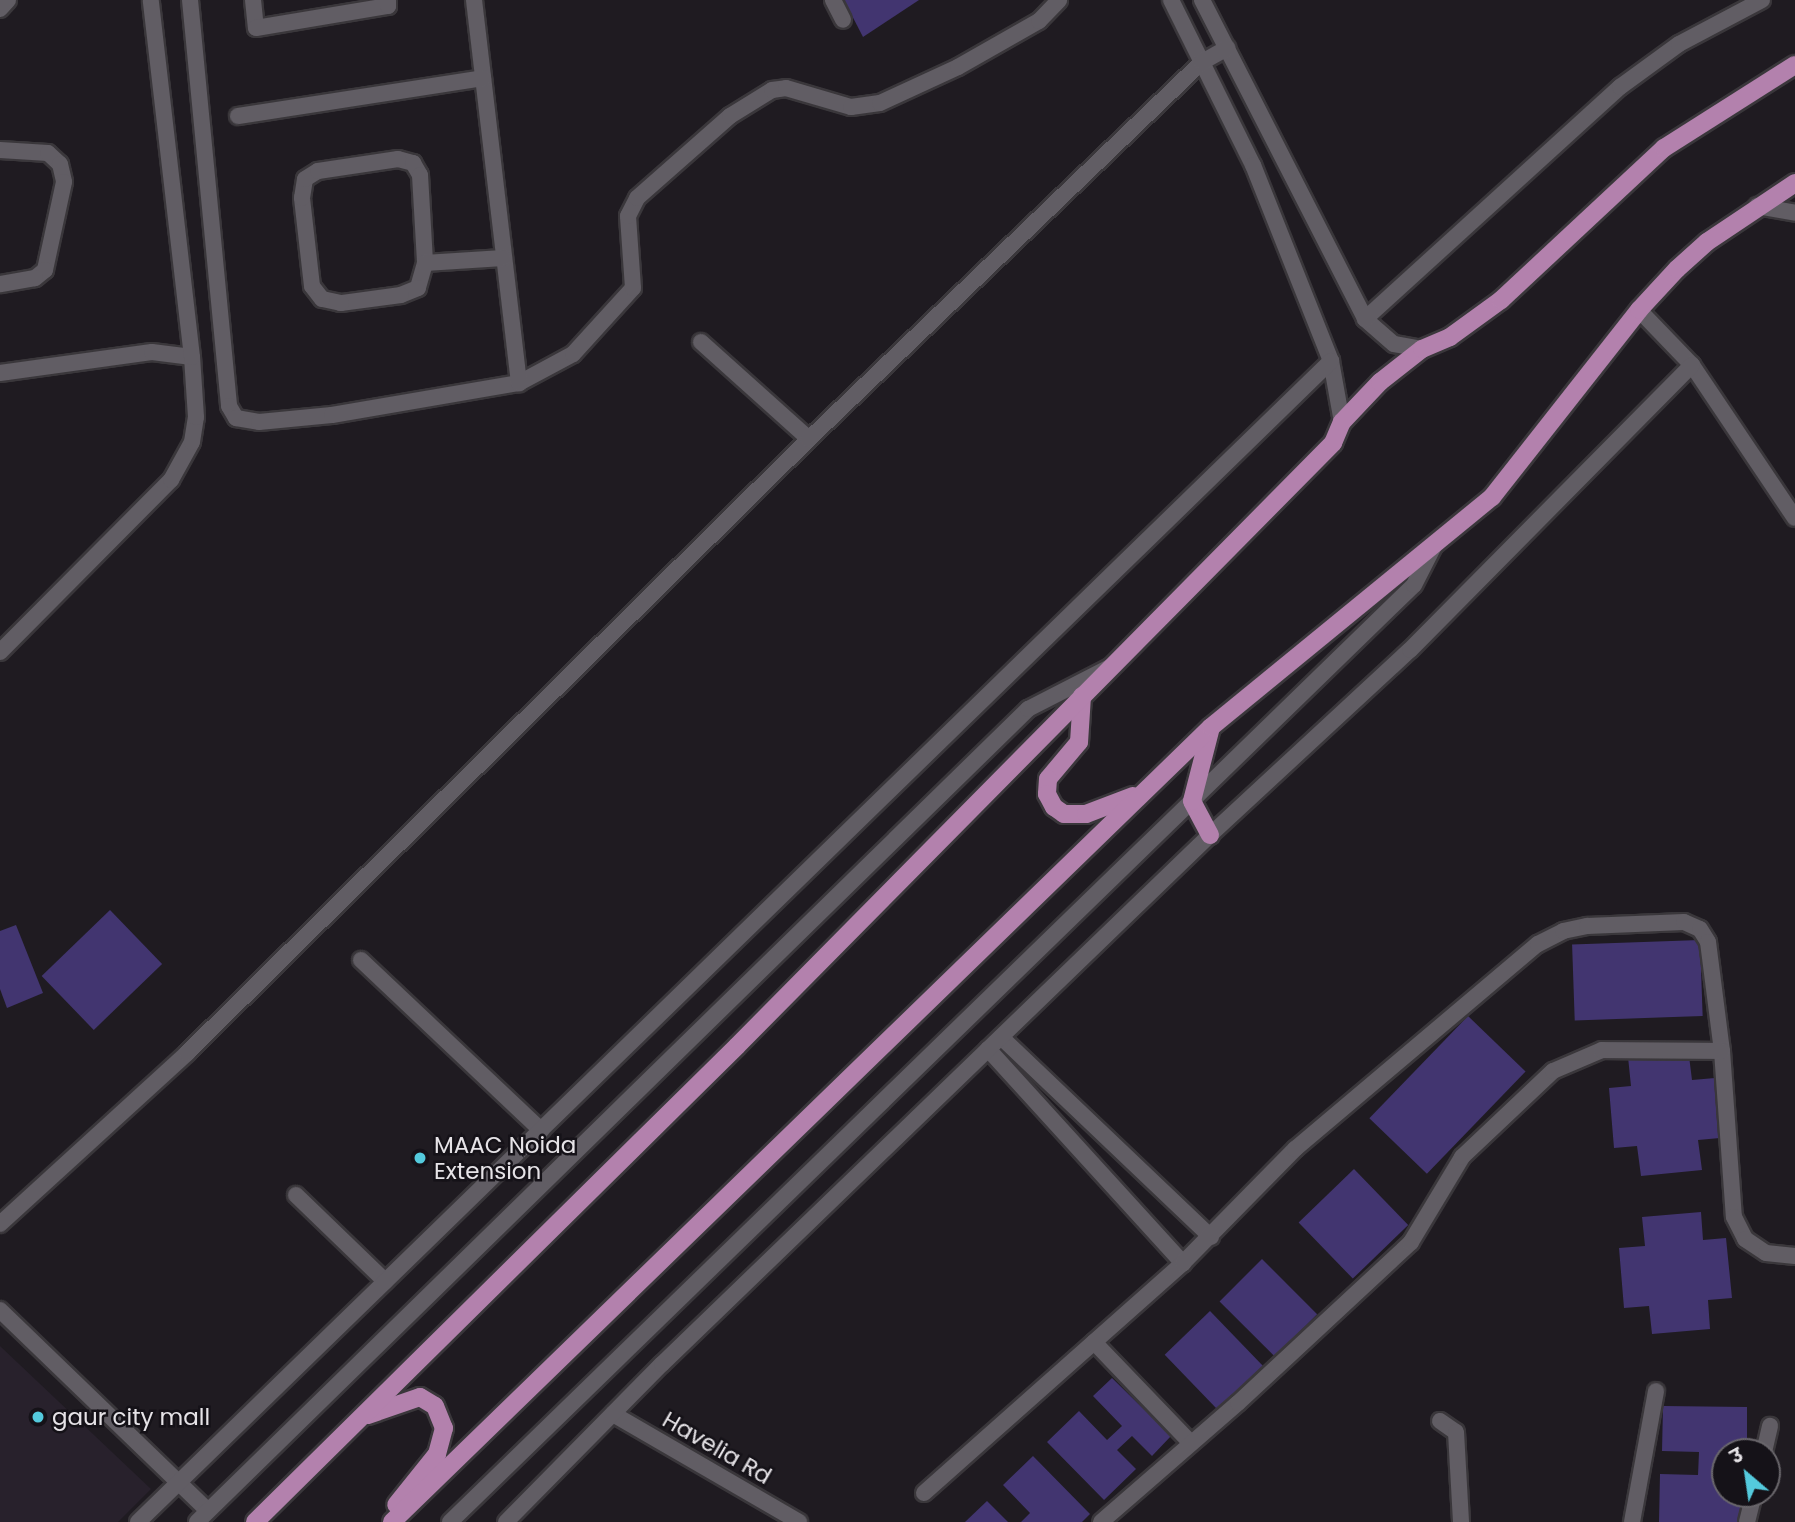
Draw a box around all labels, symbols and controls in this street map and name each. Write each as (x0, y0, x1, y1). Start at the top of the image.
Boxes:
place label: MAAC Noida Extension (434, 1131, 576, 1185)
marker: MAAC Noida Extension (412, 1150, 428, 1166)
place label: gaur city mall (52, 1403, 210, 1431)
street label: Havelia Rd (658, 1406, 776, 1490)
marker: gaur city mall (30, 1409, 46, 1425)
north arrow (1711, 1438, 1781, 1508)
text: उ (1725, 1442, 1748, 1470)

